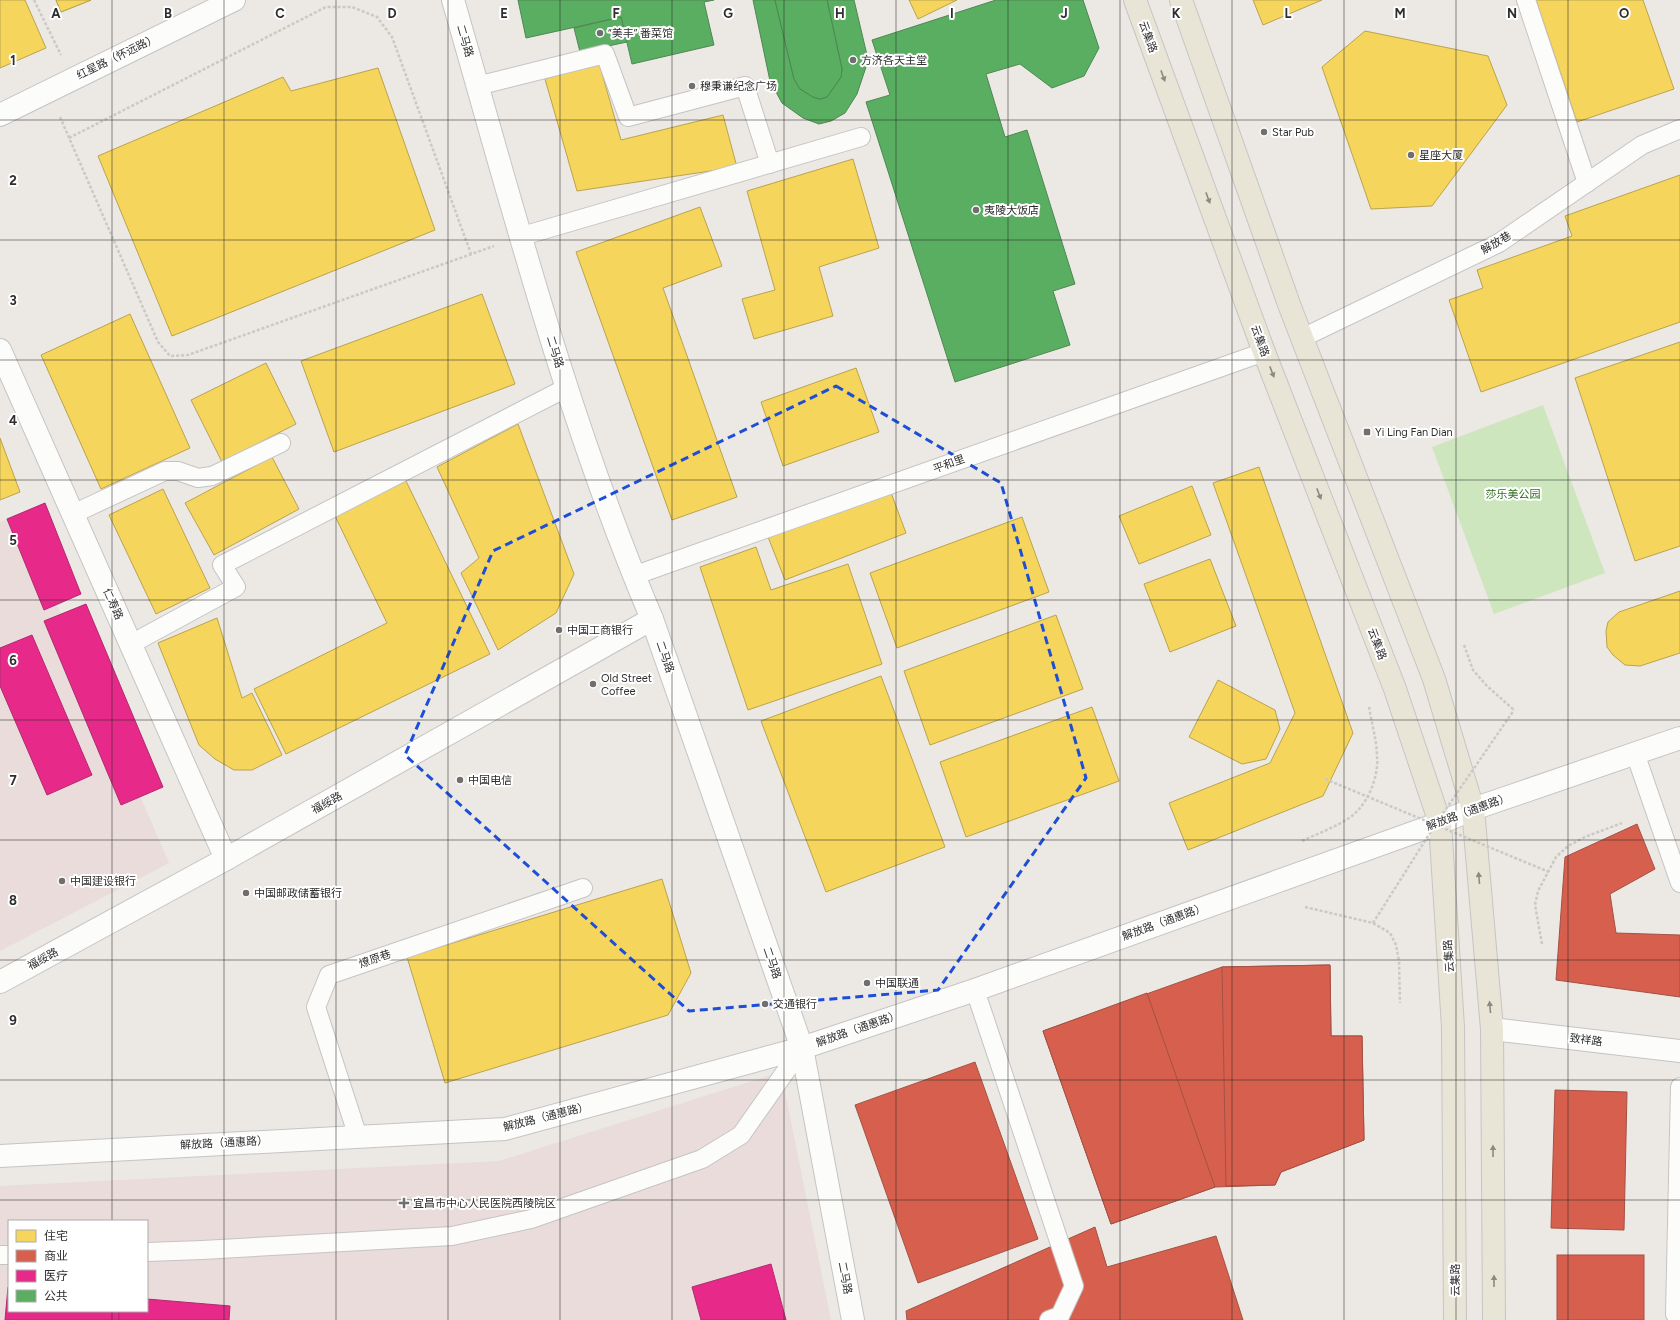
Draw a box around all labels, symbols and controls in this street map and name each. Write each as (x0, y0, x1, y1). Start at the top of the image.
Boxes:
text: A (51, 6, 61, 21)
text: B (164, 6, 172, 21)
text: C (275, 6, 285, 21)
text: D (387, 6, 397, 21)
text: E (500, 6, 508, 21)
text: F (612, 6, 620, 21)
text: G (723, 6, 733, 21)
text: H (835, 6, 845, 21)
text: I (950, 6, 954, 21)
text: J (1060, 6, 1068, 21)
text: K (1172, 6, 1181, 21)
text: L (1285, 6, 1292, 21)
text: M (1394, 6, 1406, 21)
text: N (1507, 6, 1517, 21)
text: O (1619, 6, 1629, 21)
street label: 云集路 (1136, 19, 1160, 55)
street label: 二马路 (454, 23, 476, 59)
place label: “美丰” 番菜馆 (608, 27, 673, 40)
marker: “美丰” 番菜馆 (595, 28, 605, 38)
street label: 红星路（怀远路） (75, 32, 159, 82)
text: 1 (10, 53, 16, 68)
place label: 方济各天主堂 (861, 54, 927, 67)
marker: 方济各天主堂 (848, 55, 858, 65)
one-way arrow (1160, 70, 1166, 82)
place label: 穆秉谦纪念广场 (700, 80, 777, 93)
marker: 穆秉谦纪念广场 (687, 81, 697, 91)
place label: Star Pub (1272, 126, 1314, 139)
marker: Star Pub (1259, 127, 1269, 137)
place label: 星座大厦 (1419, 149, 1463, 162)
marker: 星座大厦 (1406, 150, 1416, 160)
text: 2 (9, 173, 17, 188)
one-way arrow (1205, 192, 1211, 204)
place label: 夷陵大饭店 (984, 204, 1039, 217)
marker: 夷陵大饭店 (971, 205, 981, 215)
street label: 解放巷 (1478, 229, 1514, 257)
text: 3 (9, 293, 17, 308)
street label: 云集路 (1248, 323, 1272, 359)
street label: 二马路 (544, 334, 566, 370)
one-way arrow (1270, 367, 1276, 379)
text: 4 (9, 413, 17, 428)
place label: Yi Ling Fan Dian (1375, 426, 1453, 439)
marker: Yi Ling Fan Dian (1362, 427, 1372, 437)
street label: 平和里 (931, 452, 967, 476)
one-way arrow (1317, 488, 1323, 500)
park label: 莎乐美公园 (1486, 488, 1541, 501)
text: 5 (9, 533, 17, 548)
street label: 仁寿路 (100, 586, 126, 622)
place label: 中国工商银行 (567, 624, 633, 637)
marker: 中国工商银行 (554, 625, 564, 635)
street label: 云集路 (1365, 626, 1389, 662)
street label: 二马路 (653, 639, 677, 675)
text: 6 (9, 653, 17, 668)
place label: Old Street Coffee (601, 672, 652, 698)
marker: Old Street Coffee (588, 679, 598, 689)
text: 7 (9, 773, 17, 788)
place label: 中国电信 (468, 774, 512, 787)
marker: 中国电信 (455, 775, 465, 785)
street label: 福绥路 (309, 789, 345, 817)
street label: 解放路（通惠路） (1424, 791, 1512, 833)
one-way arrow (1476, 872, 1482, 884)
place label: 中国建设银行 (70, 875, 136, 888)
marker: 中国建设银行 (57, 876, 67, 886)
place label: 中国邮政储蓄银行 (254, 887, 342, 900)
marker: 中国邮政储蓄银行 (241, 888, 251, 898)
text: 8 (9, 893, 17, 908)
street label: 解放路（通惠路） (1120, 901, 1208, 943)
street label: 云集路 (1441, 939, 1457, 973)
street label: 福绥路 (25, 945, 61, 973)
street label: 二马路 (760, 945, 784, 981)
street label: 燎原巷 (357, 947, 393, 971)
place label: 中国联通 (875, 977, 919, 990)
marker: 中国联通 (862, 978, 872, 988)
place label: 交通银行 (773, 998, 817, 1011)
marker: 交通银行 (760, 999, 770, 1009)
one-way arrow (1487, 1001, 1493, 1013)
street label: 解放路（通惠路） (814, 1009, 902, 1049)
text: 9 (9, 1013, 17, 1028)
street label: 致祥路 (1569, 1032, 1603, 1048)
street label: 解放路（通惠路） (502, 1100, 590, 1134)
street label: 解放路（通惠路） (180, 1134, 268, 1152)
one-way arrow (1490, 1144, 1496, 1157)
marker: 宜昌市中心人民医院西陵院区 (398, 1197, 410, 1209)
place label: 宜昌市中心人民医院西陵院区 (413, 1197, 556, 1210)
legend (8, 1220, 148, 1312)
text: 住宅 (44, 1229, 68, 1243)
text: 商业 (44, 1249, 68, 1263)
street label: 二马路 (835, 1261, 855, 1295)
street label: 云集路 (1449, 1264, 1462, 1297)
text: 医疗 (44, 1269, 68, 1283)
one-way arrow (1491, 1274, 1497, 1287)
text: 公共 (44, 1289, 68, 1303)

